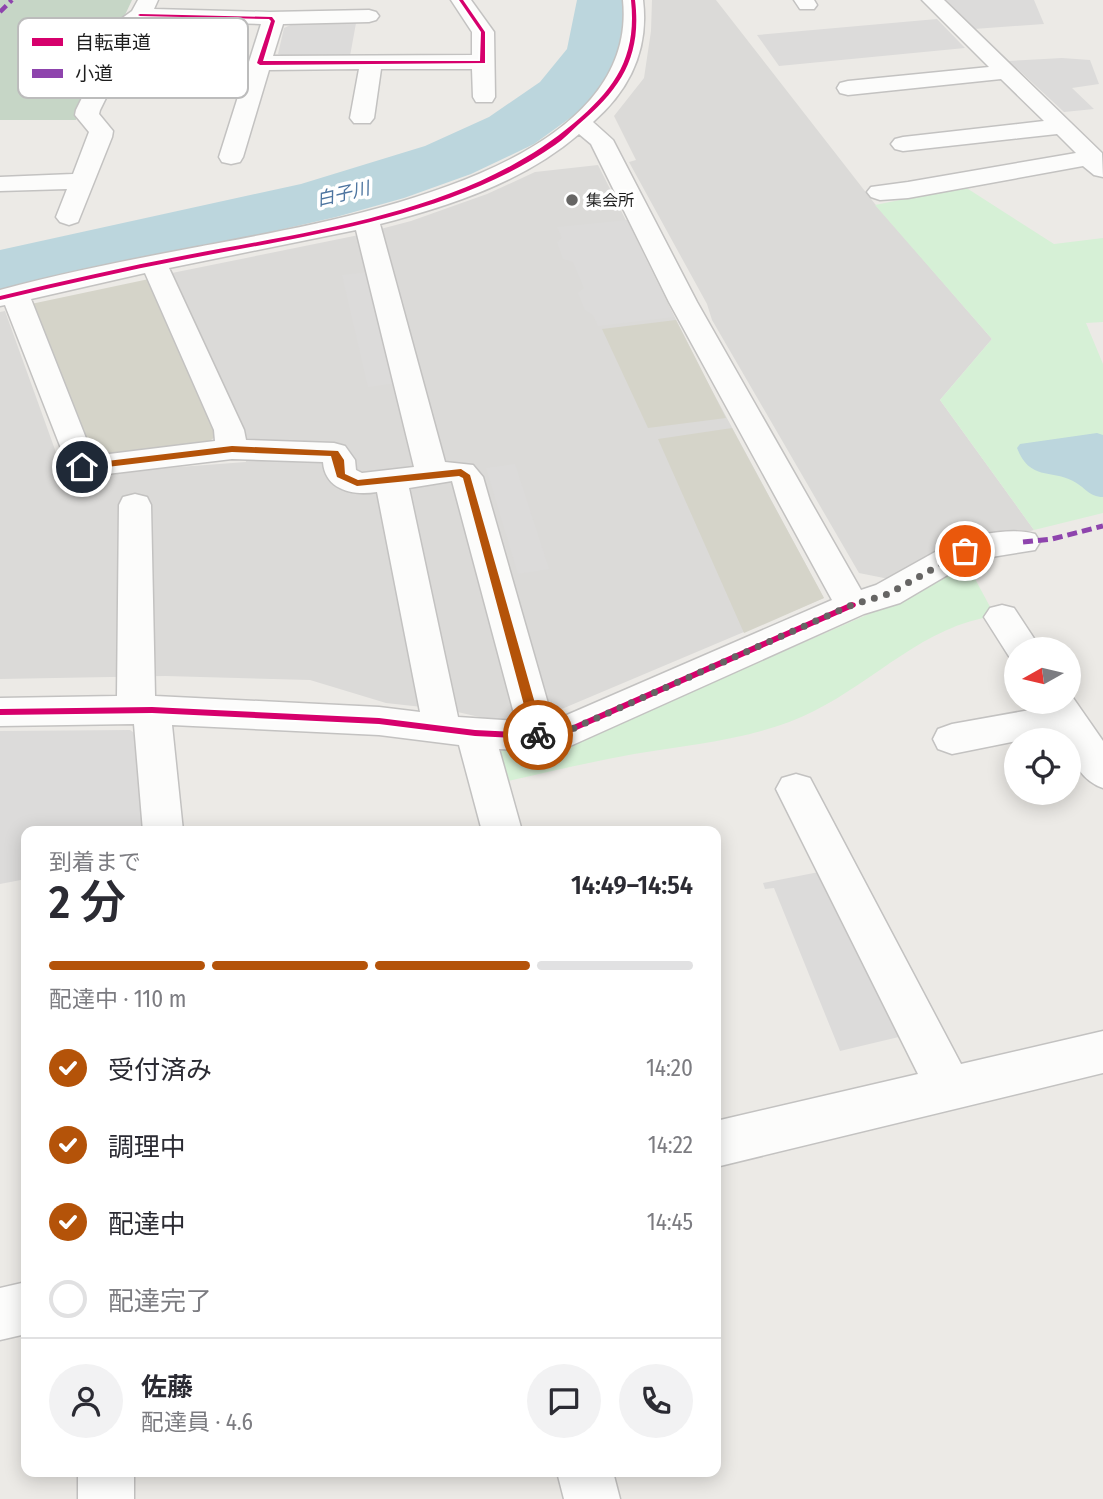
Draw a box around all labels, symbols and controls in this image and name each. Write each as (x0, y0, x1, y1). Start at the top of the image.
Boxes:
legend (18, 18, 248, 98)
text: 自転車道 (75, 31, 151, 54)
text: 小道 (75, 62, 113, 85)
water label: 白子川 (314, 177, 374, 211)
place label: 集会所 (586, 191, 634, 210)
marker: 集会所 (564, 192, 580, 208)
pin (52, 437, 112, 497)
icon: home (63, 448, 101, 486)
pin (935, 521, 995, 581)
icon: bag (946, 532, 984, 570)
north arrow (1004, 637, 1082, 714)
map controls (1004, 637, 1081, 805)
courier (503, 700, 573, 770)
icon: bike (519, 716, 557, 754)
button: locate (1004, 728, 1081, 805)
text: 到着まで (49, 848, 141, 876)
text: 14:49–14:54 (571, 870, 693, 901)
text: 2 分 (49, 875, 126, 930)
text: 配達中 · 110 m (49, 985, 186, 1013)
icon: check (49, 1049, 87, 1087)
text: 14:20 (646, 1054, 693, 1082)
text: 受付済み (108, 1055, 212, 1086)
icon: check (49, 1126, 87, 1164)
text: 14:22 (648, 1131, 693, 1159)
text: 調理中 (108, 1132, 186, 1163)
icon: check (49, 1203, 87, 1241)
text: 14:45 (647, 1208, 693, 1236)
text: 配達中 (108, 1209, 186, 1240)
text: 配達完了 (108, 1286, 212, 1317)
button: person (49, 1364, 123, 1438)
button: chat (527, 1364, 601, 1438)
button: phone (619, 1364, 693, 1438)
text: 佐藤 (141, 1372, 193, 1403)
text: 配達員 · 4.6 (141, 1408, 253, 1436)

